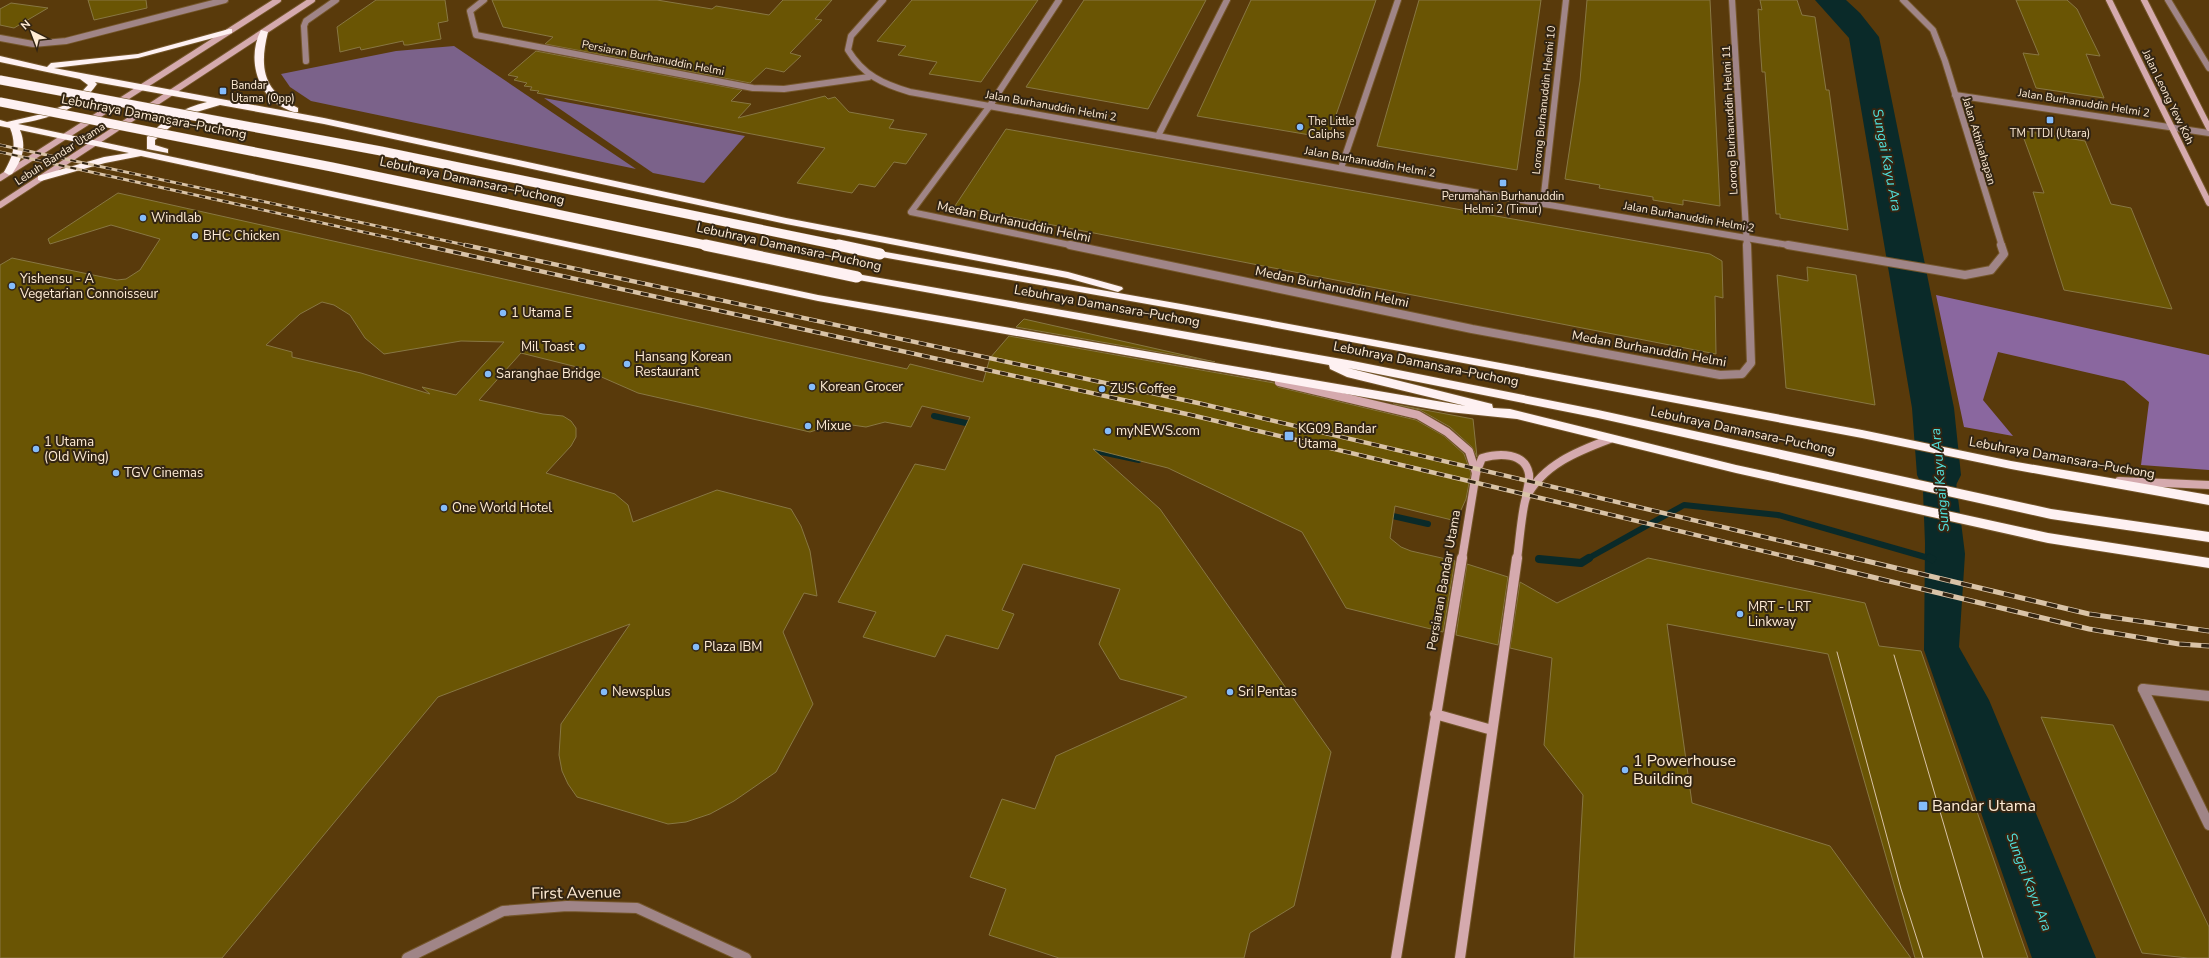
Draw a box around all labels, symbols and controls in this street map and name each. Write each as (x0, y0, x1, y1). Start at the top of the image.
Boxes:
north arrow (12, 12, 52, 52)
text: N (18, 17, 34, 33)
street label: Lorong Burhanuddin Helmi 10 (1529, 24, 1559, 175)
street label: Persiaran Burhanuddin Helmi (580, 37, 726, 79)
street label: Lorong Burhanuddin Helmi 11 (1719, 45, 1741, 195)
street label: Jalan Leong Yew Koh (2138, 46, 2197, 147)
place label: Bandar Utama (Opp) (231, 78, 295, 106)
street label: Jalan Burhanuddin Helmi 2 (2016, 85, 2151, 121)
marker: Bandar Utama (Opp) (218, 86, 228, 96)
street label: Jalan Burhanuddin Helmi 2 (983, 87, 1118, 125)
street label: Lebuhraya Damansara–Puchong (60, 90, 248, 144)
street label: Jalan Athinahapan (1958, 94, 1999, 187)
water label: Sungai Kayu Ara (1868, 107, 1906, 213)
place label: The Little Caliphs (1308, 114, 1355, 142)
marker: TM TTDI (Utara) (2045, 115, 2055, 125)
street label: Lebuh Bandar Utama (12, 119, 108, 189)
marker: The Little Caliphs (1295, 122, 1305, 132)
place label: TM TTDI (Utara) (2010, 126, 2090, 141)
street label: Jalan Burhanuddin Helmi 2 (1302, 143, 1437, 181)
street label: Lebuhraya Damansara–Puchong (378, 153, 566, 209)
marker: Perumahan Burhanuddin Helmi 2 (Timur) (1498, 178, 1508, 188)
place label: Perumahan Burhanuddin Helmi 2 (Timur) (1442, 189, 1564, 217)
street label: Medan Burhanuddin Helmi (936, 197, 1092, 247)
street label: Jalan Burhanuddin Helmi 2 (1621, 198, 1756, 236)
place label: Windlab (151, 209, 202, 227)
marker: Windlab (138, 213, 148, 223)
street label: Lebuhraya Damansara–Puchong (695, 219, 883, 275)
place label: BHC Chicken (203, 227, 280, 245)
marker: BHC Chicken (190, 231, 200, 241)
street label: Medan Burhanuddin Helmi (1254, 262, 1410, 312)
place label: Yishensu - A Vegetarian Connoisseur (19, 270, 159, 303)
marker: Yishensu - A Vegetarian Connoisseur (7, 281, 17, 291)
street label: Lebuhraya Damansara–Puchong (1013, 281, 1201, 331)
place label: 1 Utama E (511, 304, 572, 322)
marker: 1 Utama E (498, 308, 508, 318)
street label: Medan Burhanuddin Helmi (1570, 327, 1728, 371)
street label: Lebuhraya Damansara–Puchong (1332, 337, 1520, 391)
place label: Mil Toast (521, 338, 574, 356)
marker: Mil Toast (577, 342, 587, 352)
place label: Hansang Korean Restaurant (635, 348, 732, 381)
marker: Hansang Korean Restaurant (622, 359, 632, 369)
place label: Saranghae Bridge (496, 365, 601, 383)
marker: Saranghae Bridge (483, 369, 493, 379)
place label: Korean Grocer (820, 378, 903, 396)
place label: ZUS Coffee (1110, 380, 1176, 398)
marker: Korean Grocer (807, 382, 817, 392)
marker: ZUS Coffee (1097, 384, 1107, 394)
street label: Lebuhraya Damansara–Puchong (1649, 403, 1837, 459)
place label: Mixue (816, 417, 851, 435)
place label: KG09 Bandar Utama (1298, 420, 1377, 453)
marker: Mixue (803, 421, 813, 431)
place label: myNEWS.com (1116, 422, 1200, 440)
marker: myNEWS.com (1103, 426, 1113, 436)
water label: Sungai Kayu Ara (1926, 427, 1954, 533)
marker: KG09 Bandar Utama (1283, 430, 1295, 442)
place label: 1 Utama (Old Wing) (44, 433, 109, 466)
street label: Lebuhraya Damansara–Puchong (1968, 433, 2156, 483)
marker: 1 Utama (Old Wing) (31, 444, 41, 454)
place label: TGV Cinemas (124, 464, 203, 482)
marker: TGV Cinemas (111, 468, 121, 478)
place label: One World Hotel (452, 499, 552, 517)
marker: One World Hotel (439, 503, 449, 513)
street label: Persiaran Bandar Utama (1423, 508, 1465, 652)
place label: MRT - LRT Linkway (1748, 598, 1811, 631)
marker: MRT - LRT Linkway (1735, 609, 1745, 619)
place label: Plaza IBM (704, 638, 762, 656)
marker: Plaza IBM (691, 642, 701, 652)
place label: Newsplus (612, 683, 670, 701)
place label: Sri Pentas (1238, 683, 1297, 701)
marker: Newsplus (599, 687, 609, 697)
marker: Sri Pentas (1225, 687, 1235, 697)
place label: 1 Powerhouse Building (1633, 750, 1736, 790)
marker: 1 Powerhouse Building (1620, 765, 1630, 775)
place label: Bandar Utama (1932, 795, 2036, 817)
marker: Bandar Utama (1917, 800, 1929, 812)
water label: Sungai Kayu Ara (2001, 830, 2057, 934)
street label: First Avenue (531, 881, 621, 905)

